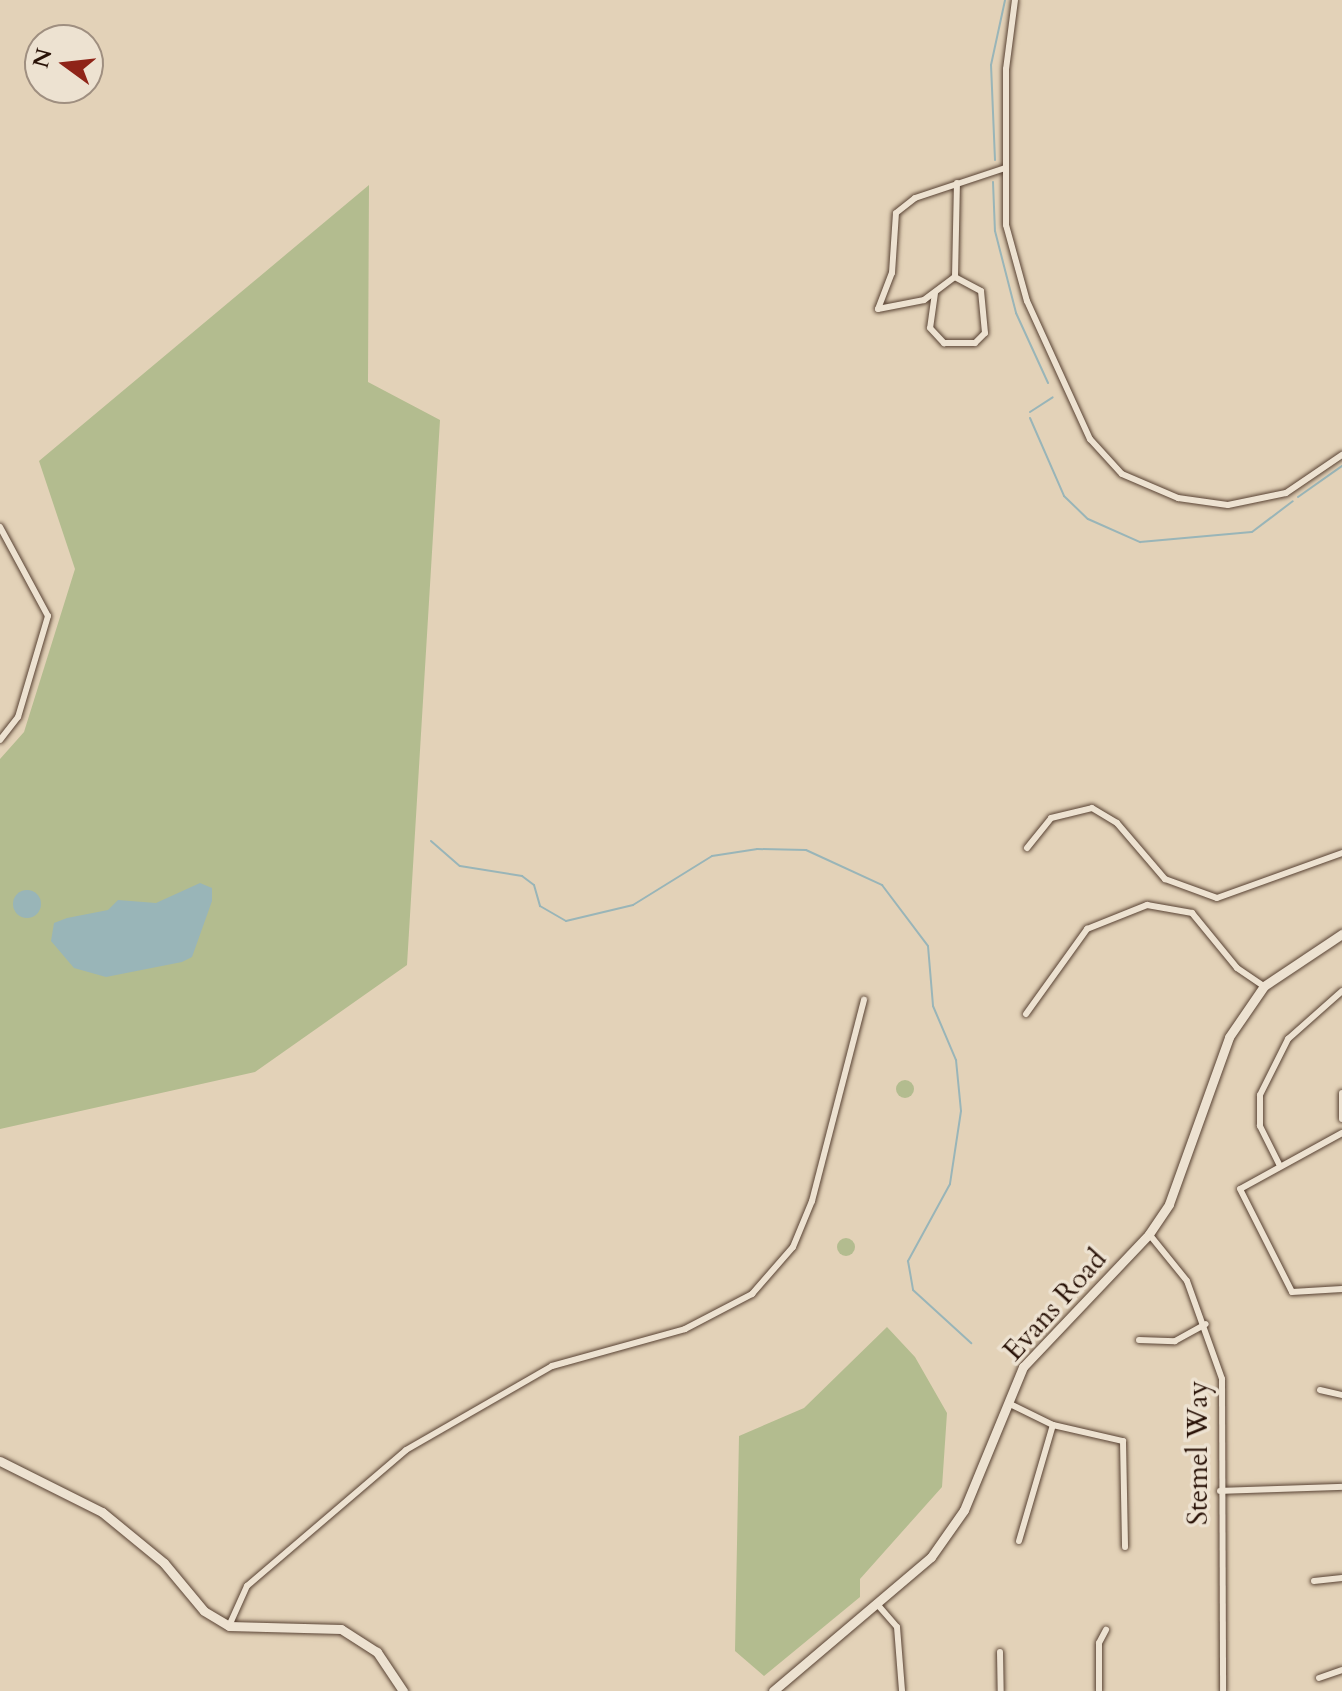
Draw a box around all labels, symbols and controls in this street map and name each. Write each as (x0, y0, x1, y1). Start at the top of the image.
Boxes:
north arrow (24, 24, 104, 104)
text: N (26, 45, 60, 71)
street label: Evans Road (996, 1243, 1114, 1367)
street label: Stemel Way (1181, 1381, 1215, 1525)

